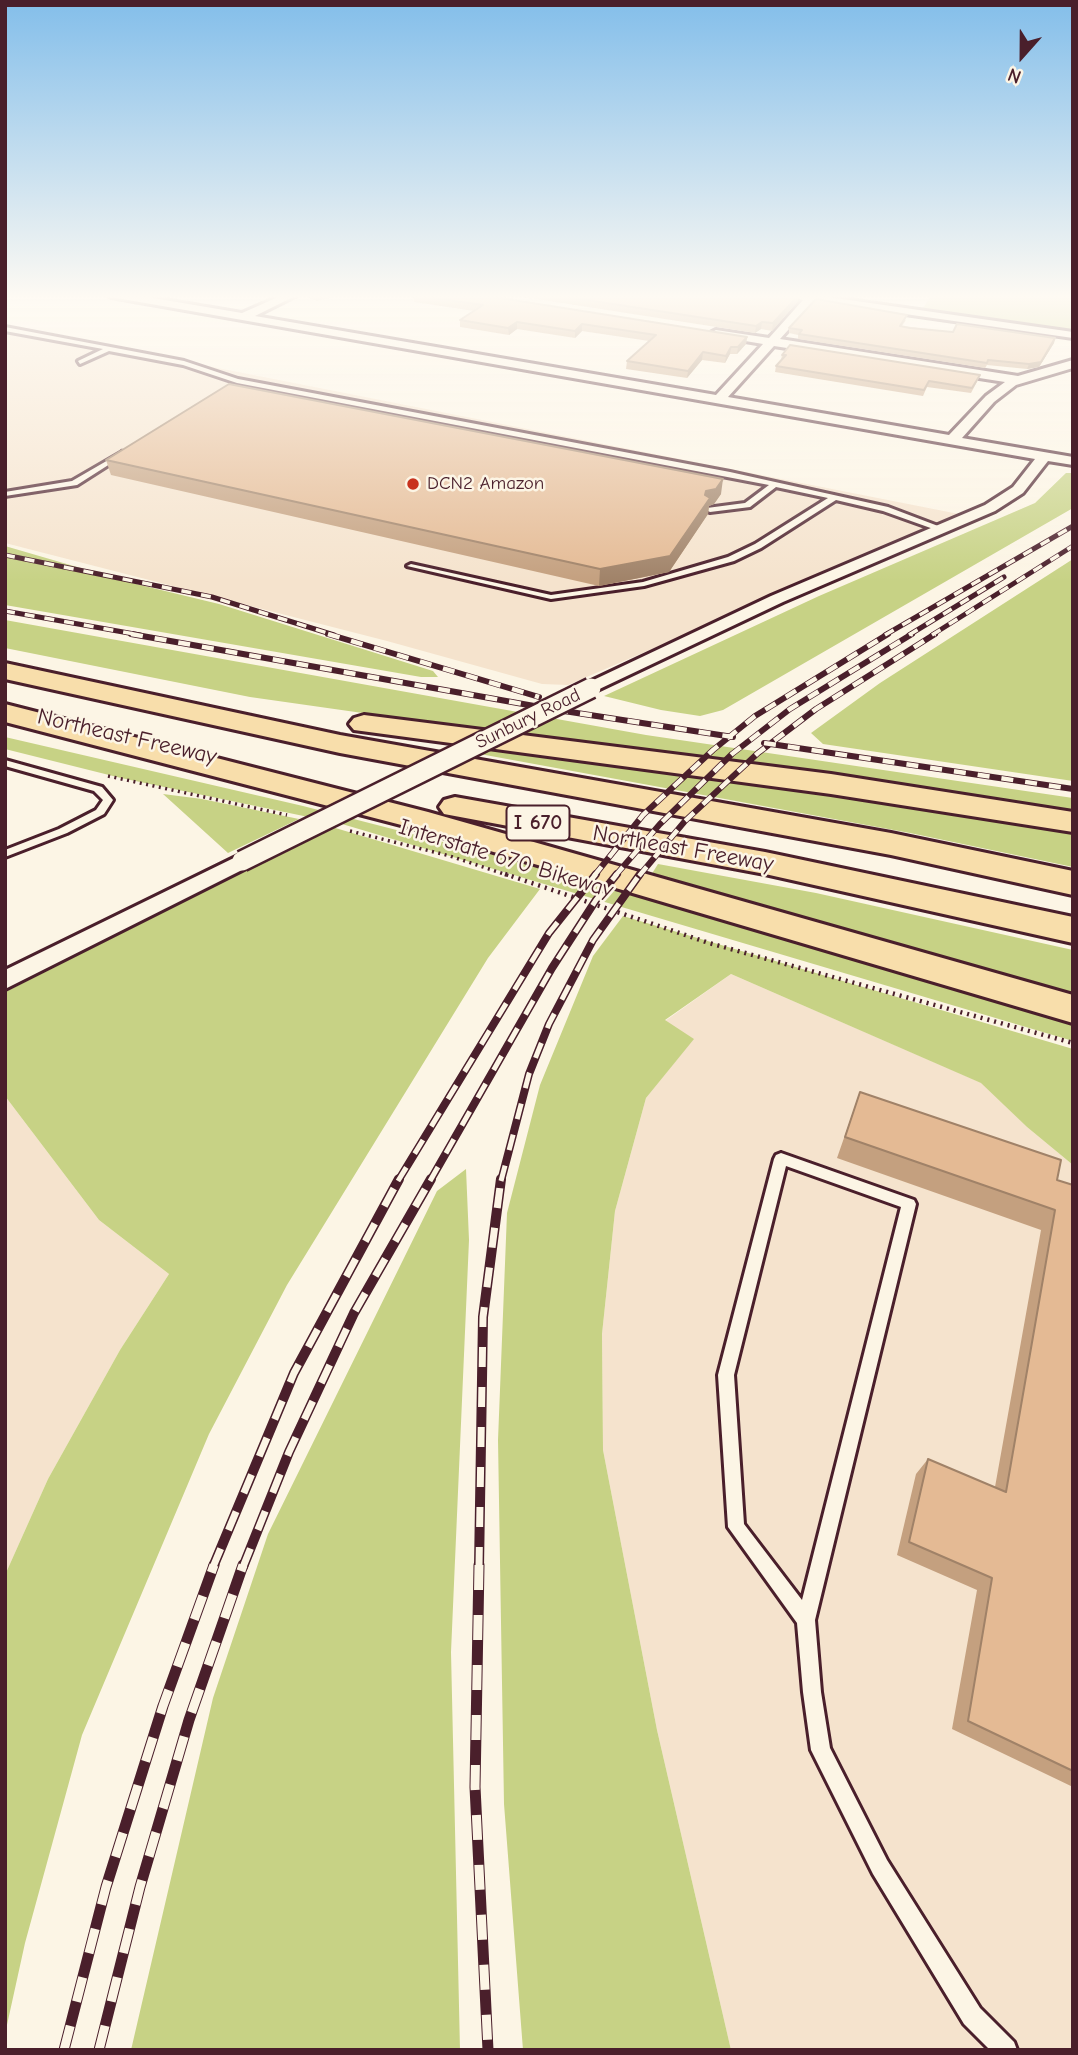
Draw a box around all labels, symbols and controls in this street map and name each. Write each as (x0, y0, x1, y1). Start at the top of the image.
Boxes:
north arrow (987, 21, 1057, 91)
text: N (1005, 63, 1024, 88)
place label: DCN2 Amazon (427, 473, 544, 495)
marker: DCN2 Amazon (405, 476, 421, 492)
street label: Sunbury Road (472, 684, 584, 754)
street label: Northeast Freeway (35, 703, 219, 771)
road number: I 670 (506, 806, 570, 840)
street label: Interstate 670 Bikeway (395, 813, 617, 905)
street label: Northeast Freeway (590, 820, 776, 878)

